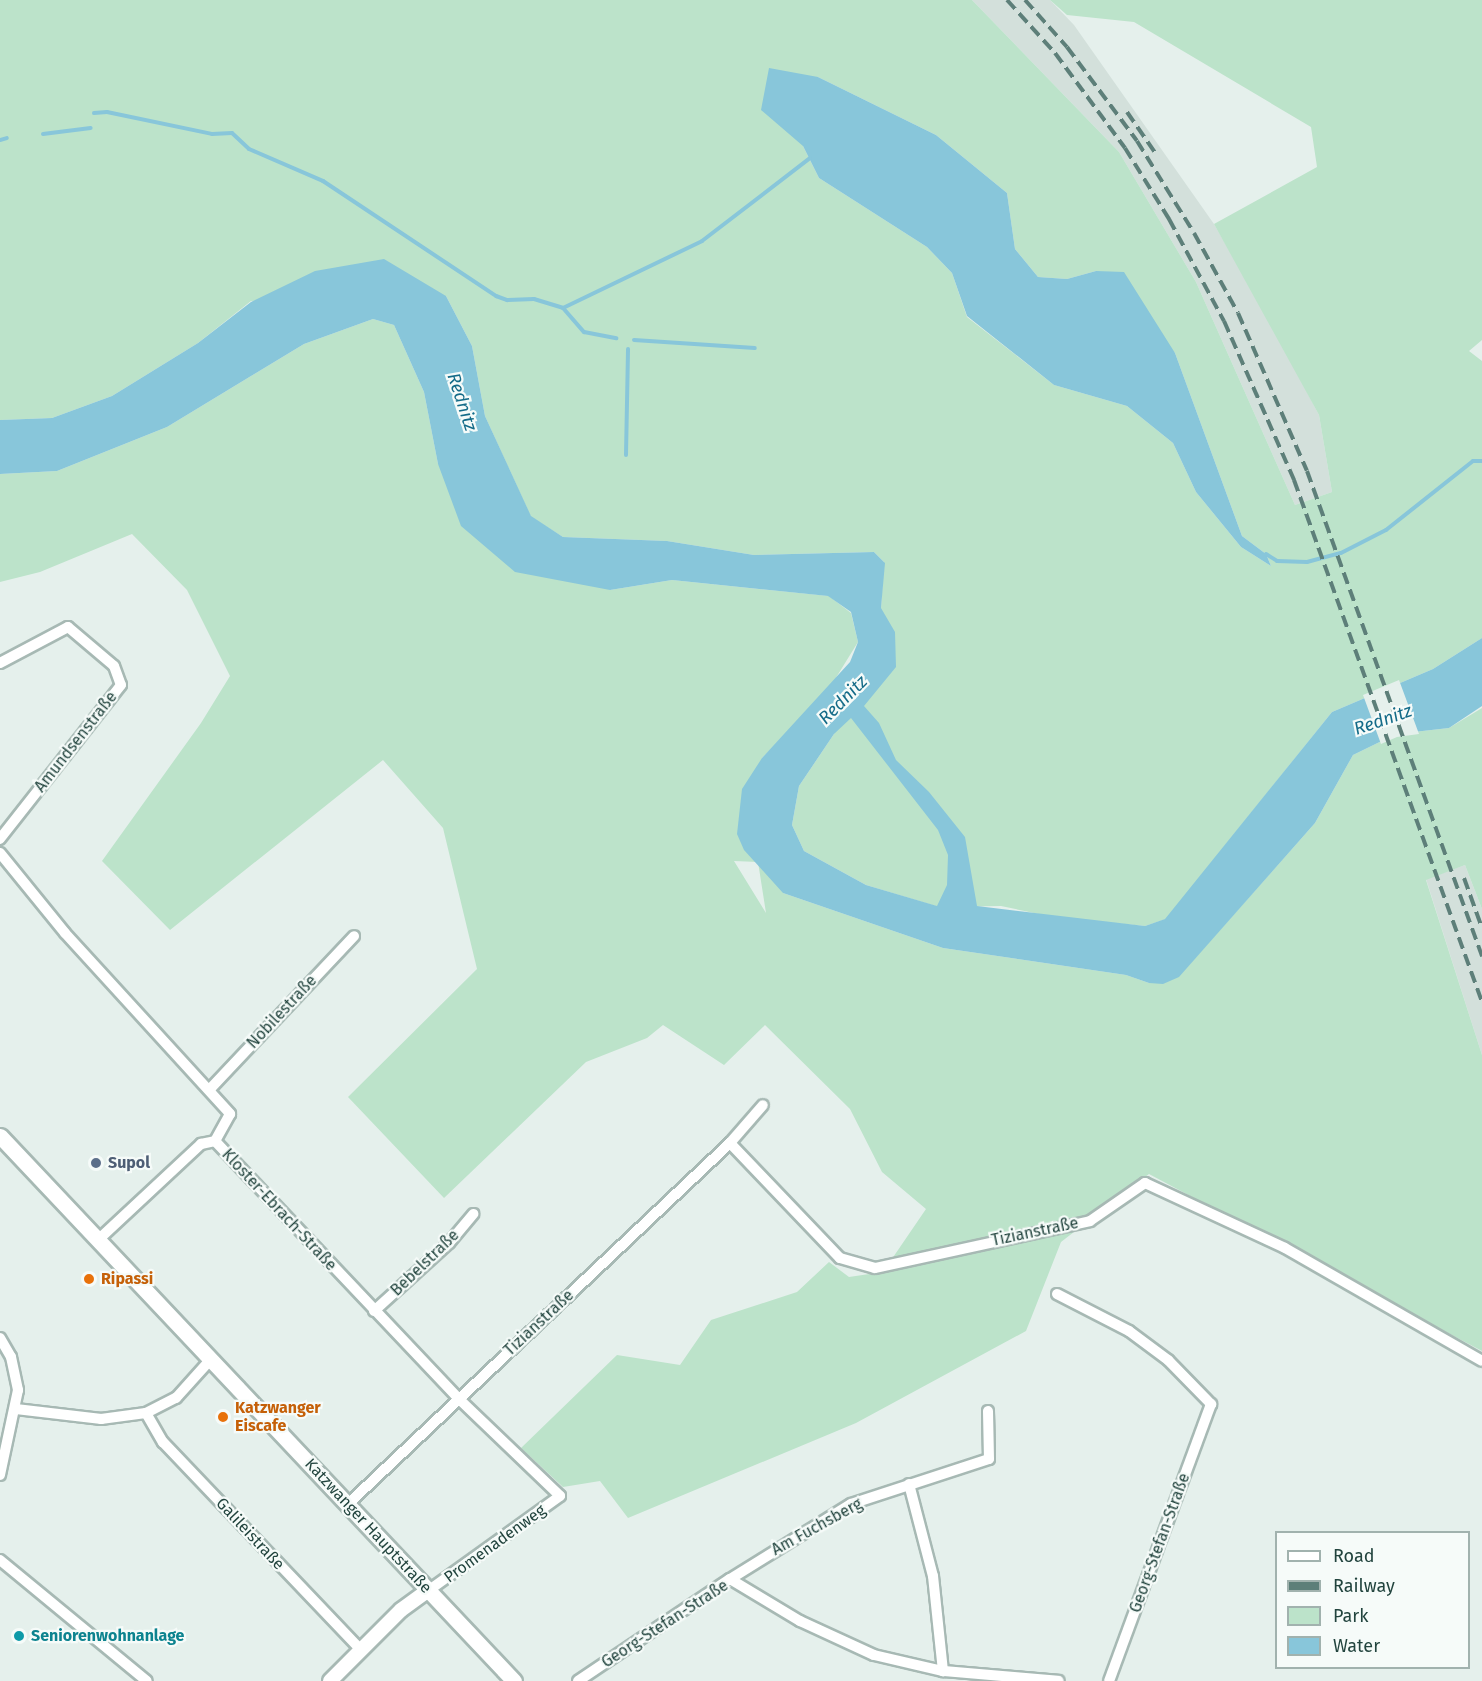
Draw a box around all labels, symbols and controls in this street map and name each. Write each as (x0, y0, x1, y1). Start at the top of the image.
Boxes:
water label: Rednitz (442, 370, 482, 434)
water label: Rednitz (814, 671, 872, 729)
street label: Amundsenstraße (31, 688, 121, 796)
water label: Rednitz (1351, 700, 1415, 740)
street label: Nobilestraße (243, 971, 321, 1053)
street label: Kloster-Ebrach-Straße (218, 1145, 340, 1275)
place label: Supol (108, 1153, 150, 1173)
marker: Supol (89, 1156, 103, 1170)
street label: Tizianstraße (990, 1213, 1080, 1251)
street label: Bebelstraße (387, 1226, 463, 1300)
place label: Ripassi (101, 1269, 153, 1289)
marker: Ripassi (82, 1272, 96, 1286)
street label: Tizianstraße (500, 1286, 578, 1360)
place label: Katzwanger Eiscafe (235, 1398, 321, 1436)
marker: Katzwanger Eiscafe (216, 1410, 230, 1424)
street label: Katzwanger Hauptstraße (301, 1455, 435, 1597)
street label: Georg-Stefan-Straße (1126, 1471, 1194, 1615)
street label: Galileistraße (212, 1494, 288, 1574)
street label: Am Fuchsberg (768, 1494, 866, 1560)
street label: Promenadenweg (441, 1501, 549, 1587)
legend (1275, 1531, 1470, 1669)
text: Road (1333, 1545, 1375, 1567)
text: Railway (1333, 1575, 1395, 1597)
street label: Georg-Stefan-Straße (598, 1576, 732, 1672)
text: Park (1333, 1605, 1368, 1627)
place label: Seniorenwohnanlage (31, 1626, 184, 1646)
marker: Seniorenwohnanlage (12, 1629, 26, 1643)
text: Water (1333, 1635, 1380, 1657)

